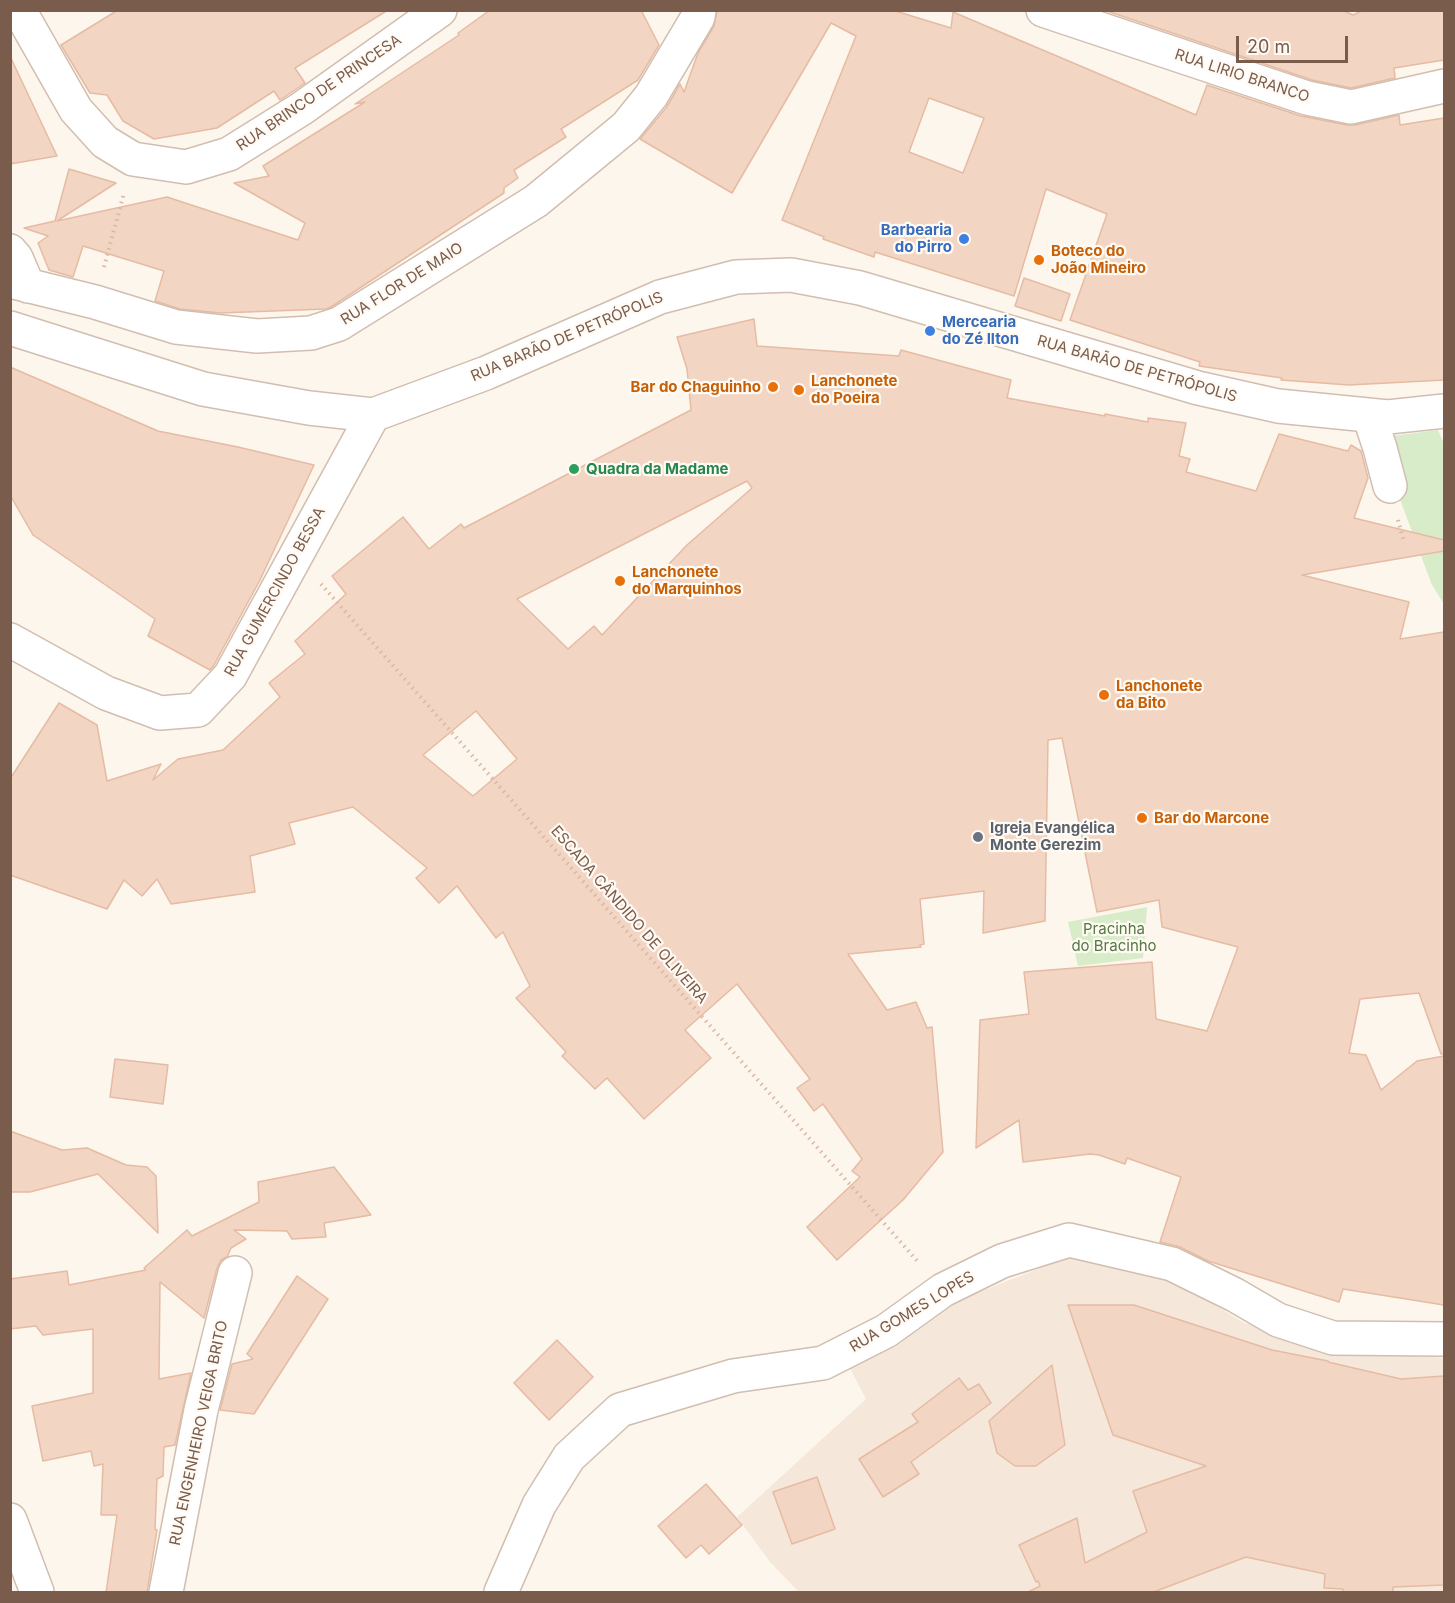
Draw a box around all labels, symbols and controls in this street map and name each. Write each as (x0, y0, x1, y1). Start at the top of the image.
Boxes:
scale bar (1239, 24, 1352, 62)
street label: RUA BRINCO DE PRINCESA (233, 31, 405, 155)
text: 20 m (1247, 36, 1290, 57)
street label: RUA LIRIO BRANCO (1172, 46, 1312, 106)
place label: Barbearia do Pirro (881, 221, 952, 256)
marker: Barbearia do Pirro (957, 232, 971, 246)
street label: RUA FLOR DE MAIO (338, 239, 466, 329)
place label: Boteco do João Mineiro (1051, 242, 1146, 277)
marker: Boteco do João Mineiro (1032, 253, 1046, 267)
street label: RUA BARÃO DE PETRÓPOLIS (468, 288, 666, 386)
place label: Mercearia do Zé Ilton (942, 313, 1019, 348)
marker: Mercearia do Zé Ilton (923, 324, 937, 338)
street label: RUA BARÃO DE PETRÓPOLIS (1035, 332, 1239, 406)
place label: Lanchonete do Poeira (811, 372, 897, 407)
place label: Bar do Chaguinho (631, 378, 761, 396)
marker: Bar do Chaguinho (766, 380, 780, 394)
marker: Lanchonete do Poeira (792, 383, 806, 397)
place label: Quadra da Madame (586, 460, 729, 478)
marker: Quadra da Madame (567, 462, 581, 476)
street label: RUA GUMERCINDO BESSA (221, 504, 329, 680)
place label: Lanchonete do Marquinhos (632, 563, 742, 598)
marker: Lanchonete do Marquinhos (613, 574, 627, 588)
place label: Lanchonete da Bito (1116, 677, 1202, 712)
marker: Lanchonete da Bito (1097, 688, 1111, 702)
place label: Bar do Marcone (1154, 809, 1269, 827)
marker: Bar do Marcone (1135, 811, 1149, 825)
place label: Igreja Evangélica Monte Gerezim (990, 819, 1115, 854)
street label: ESCADA CÂNDIDO DE OLIVEIRA (547, 822, 711, 1008)
marker: Igreja Evangélica Monte Gerezim (971, 830, 985, 844)
park label: Pracinha do Bracinho (1071, 920, 1157, 955)
street label: RUA GOMES LOPES (847, 1268, 977, 1356)
street label: RUA ENGENHEIRO VEIGA BRITO (166, 1319, 232, 1547)

